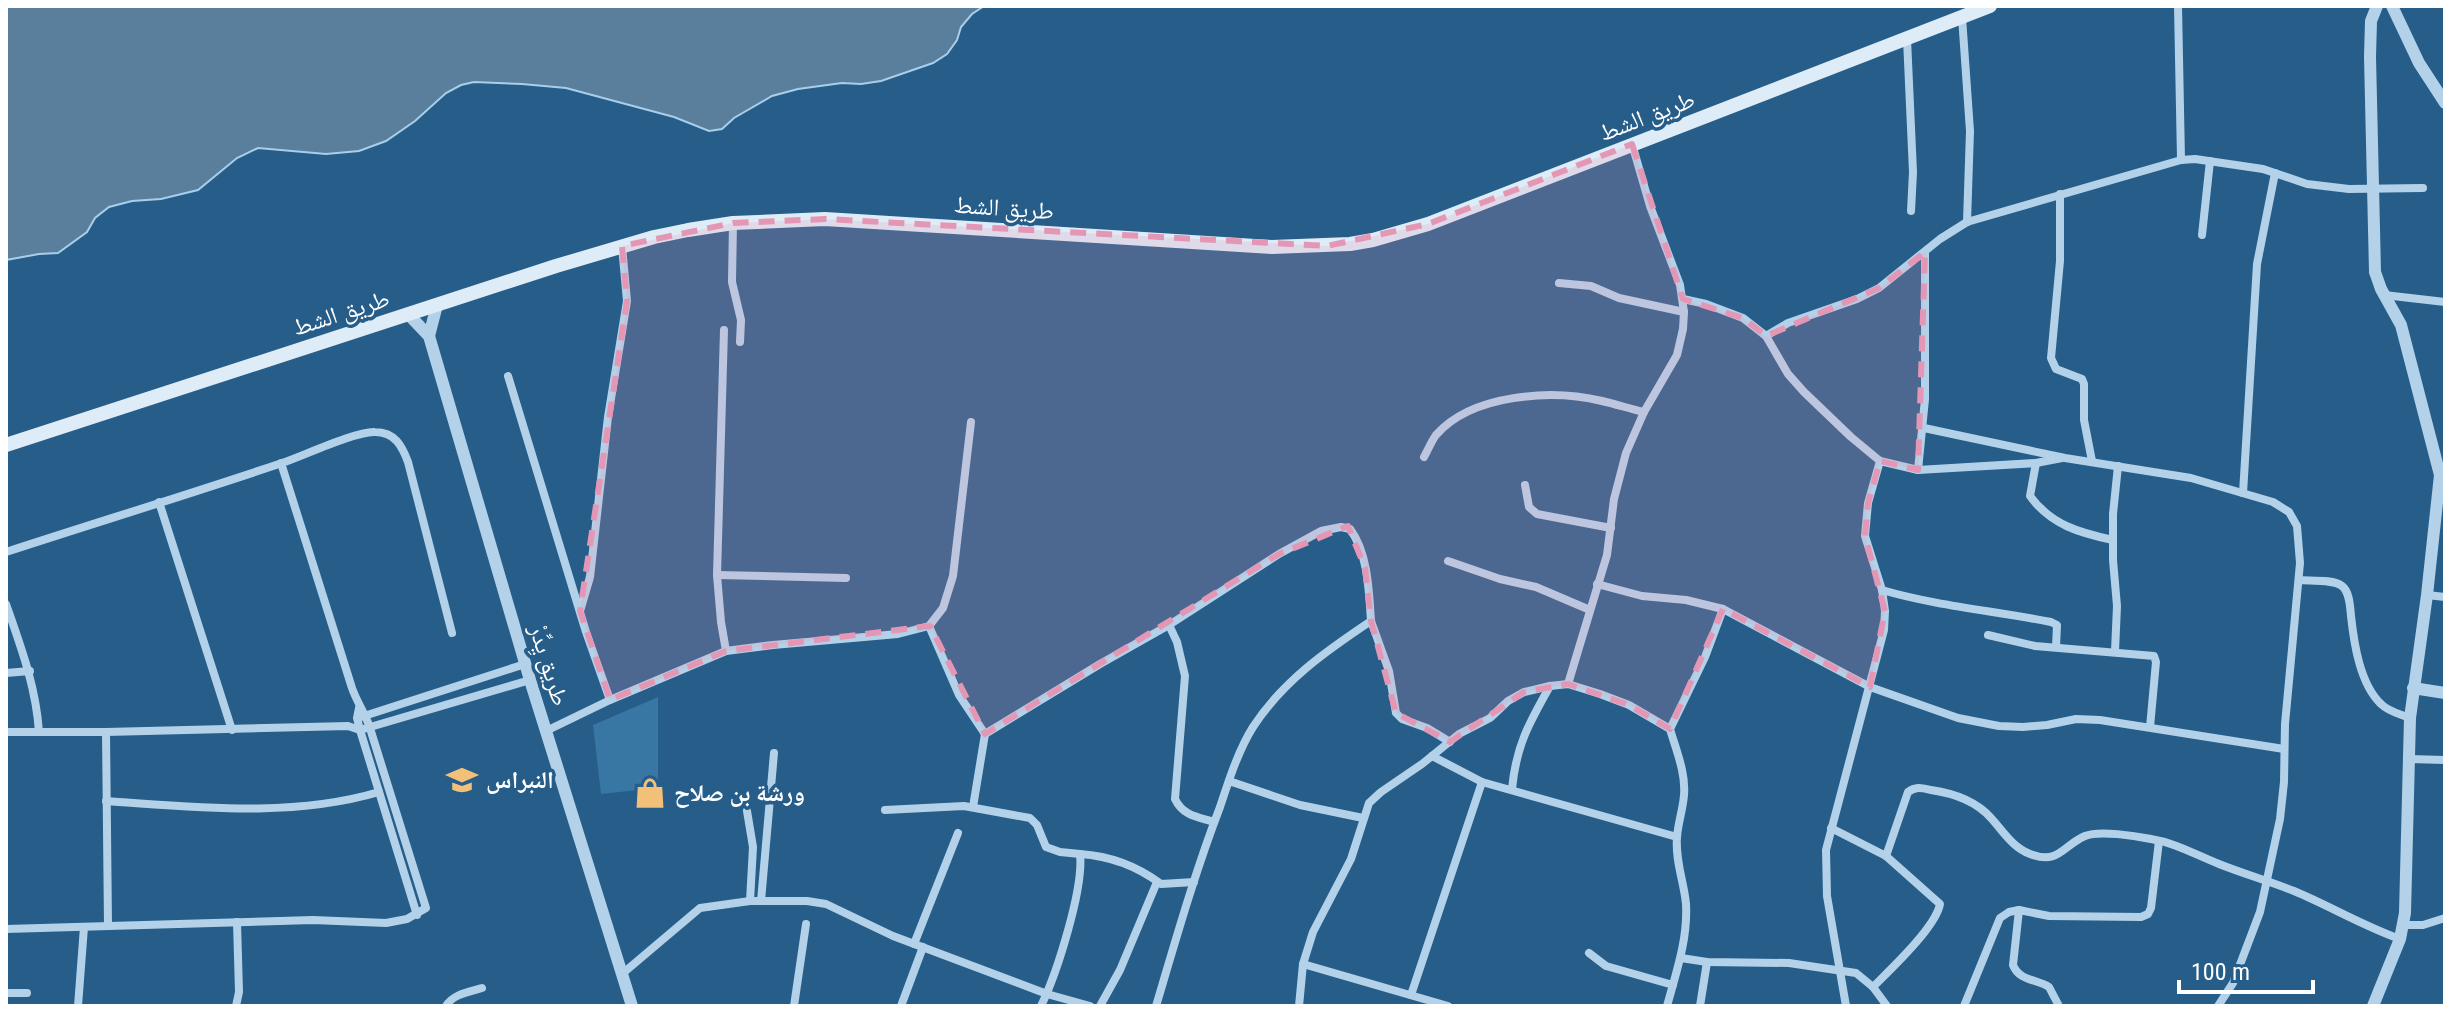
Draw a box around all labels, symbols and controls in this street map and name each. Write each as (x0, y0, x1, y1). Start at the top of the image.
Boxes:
street label: طريق الشط (1595, 85, 1699, 147)
street label: طريق الشط (953, 191, 1055, 225)
street label: طريق الشط (289, 284, 393, 342)
street label: طريق يِدِّرْ (521, 620, 575, 710)
school or university icon: النبراس (445, 763, 479, 797)
place label: النبراس (486, 766, 554, 794)
shop icon: ورشة بن صلاح (633, 776, 667, 810)
place label: ورشة بن صلاح (674, 779, 805, 808)
scale bar (2179, 944, 2313, 994)
text: 100 m (2191, 958, 2250, 986)

